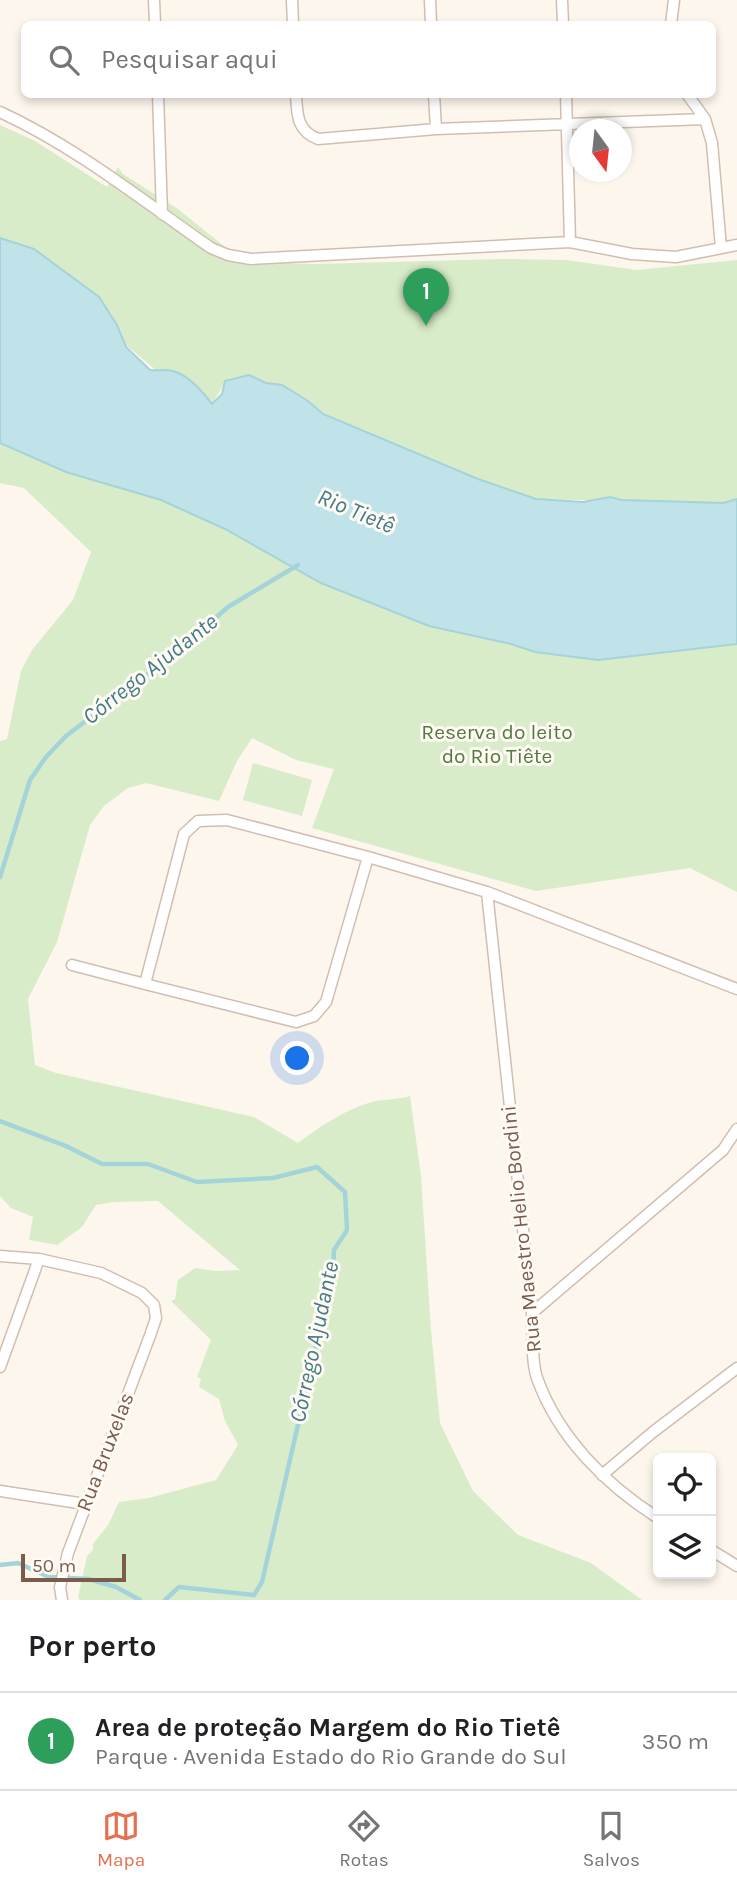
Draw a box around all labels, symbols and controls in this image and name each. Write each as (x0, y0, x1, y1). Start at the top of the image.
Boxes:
search box (21, 21, 716, 98)
icon: search (45, 41, 83, 79)
text: Pesquisar aqui (101, 44, 278, 75)
north arrow (569, 119, 632, 182)
pin: 1 (403, 268, 449, 326)
water label: Rio Tietê (314, 483, 399, 539)
water label: Córrego Ajudante (77, 608, 223, 730)
park label: Reserva do leito do Rio Tiête (421, 720, 573, 768)
your location (280, 1041, 314, 1075)
street label: Rua Maestro Helio Bordini (496, 1104, 546, 1354)
water label: Córrego Ajudante (284, 1259, 344, 1425)
street label: Rua Bruxelas (71, 1389, 139, 1515)
map controls (653, 1453, 716, 1579)
button: locate (653, 1453, 716, 1516)
button: layers (653, 1516, 716, 1579)
scale bar (21, 1551, 126, 1583)
text: 50 m (32, 1555, 76, 1577)
text: Por perto (28, 1628, 157, 1664)
text: Area de proteção Margem do Rio Tietê (95, 1712, 561, 1743)
text: 1 (47, 1728, 55, 1755)
text: 350 m (642, 1728, 709, 1755)
text: Parque · Avenida Estado do Rio Grande do Sul (95, 1743, 567, 1770)
tab: Mapa (97, 1807, 145, 1871)
tab: Rotas (339, 1807, 389, 1871)
tab: Salvos (583, 1807, 640, 1871)

